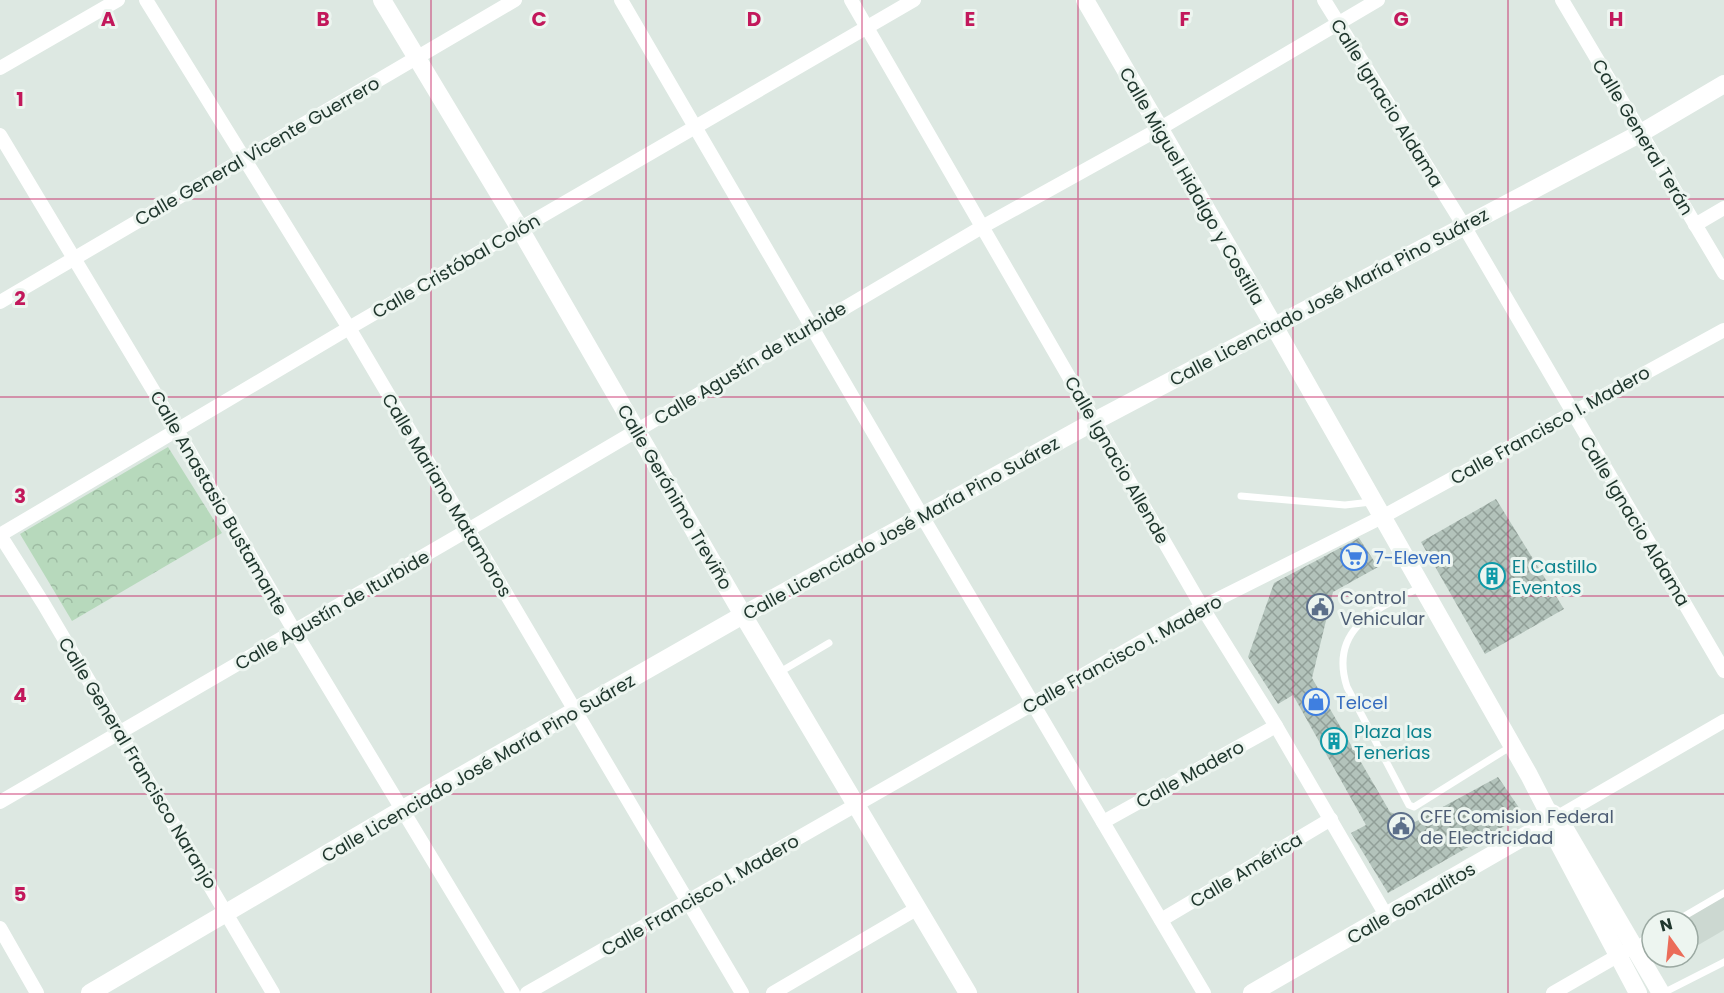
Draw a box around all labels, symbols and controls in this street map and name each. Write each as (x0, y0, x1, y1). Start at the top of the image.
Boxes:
text: A (101, 5, 116, 33)
text: B (316, 5, 330, 33)
text: C (531, 5, 547, 33)
text: D (747, 5, 761, 33)
text: E (965, 5, 975, 33)
text: F (1180, 5, 1191, 33)
text: G (1393, 5, 1409, 33)
text: H (1609, 5, 1623, 33)
street label: Calle Ignacio Aldama (1325, 14, 1449, 192)
street label: Calle General Terán (1586, 54, 1700, 220)
street label: Calle Miguel Hidalgo y Costilla (1113, 62, 1271, 310)
street label: Calle General Vicente Guerrero (130, 70, 384, 232)
text: 1 (16, 85, 24, 113)
street label: Calle Licenciado José María Pino Suárez (1165, 202, 1493, 392)
street label: Calle Cristóbal Colón (368, 208, 544, 324)
text: 2 (14, 284, 26, 312)
street label: Calle Agustín de Iturbide (649, 295, 851, 431)
street label: Calle Francisco I. Madero (1446, 360, 1654, 490)
street label: Calle Ignacio Allende (1059, 372, 1175, 548)
street label: Calle Anastasio Bustamante (144, 386, 294, 620)
street label: Calle Mariano Matamoros (376, 388, 518, 602)
street label: Calle Gerónimo Treviño (612, 400, 738, 594)
street label: Calle Licenciado José María Pino Suárez (738, 430, 1064, 626)
street label: Calle Ignacio Aldama (1574, 431, 1696, 611)
text: 3 (14, 482, 26, 510)
supermarket icon: 7-Eleven (1339, 542, 1369, 572)
street label: Calle Agustín de Iturbide (230, 544, 434, 676)
place label: 7-Eleven (1374, 545, 1451, 570)
place label: El Castillo Eventos (1512, 554, 1597, 600)
building icon: El Castillo Eventos (1477, 561, 1507, 591)
place label: Control Vehicular (1340, 585, 1425, 631)
street label: Calle Francisco I. Madero (1018, 589, 1226, 719)
public building icon: Control Vehicular (1305, 592, 1335, 622)
street label: Calle General Francisco Naranjo (53, 632, 223, 894)
street label: Calle Licenciado José María Pino Suárez (317, 668, 639, 868)
text: 4 (13, 681, 27, 709)
shop icon: Telcel (1301, 687, 1331, 717)
place label: Telcel (1336, 690, 1388, 715)
place label: Plaza las Tenerias (1354, 719, 1432, 765)
building icon: Plaza las Tenerias (1319, 726, 1349, 756)
street label: Calle Madero (1131, 734, 1249, 814)
place label: CFE Comision Federal de Electricidad (1420, 804, 1614, 850)
public building icon: CFE Comision Federal de Electricidad (1386, 811, 1416, 841)
street label: Calle América (1185, 827, 1307, 913)
street label: Calle Francisco I. Madero (596, 828, 804, 962)
street label: Calle Gonzalitos (1342, 856, 1480, 950)
text: 5 (14, 880, 27, 908)
north arrow (1640, 909, 1700, 969)
text: N (1657, 912, 1675, 938)

